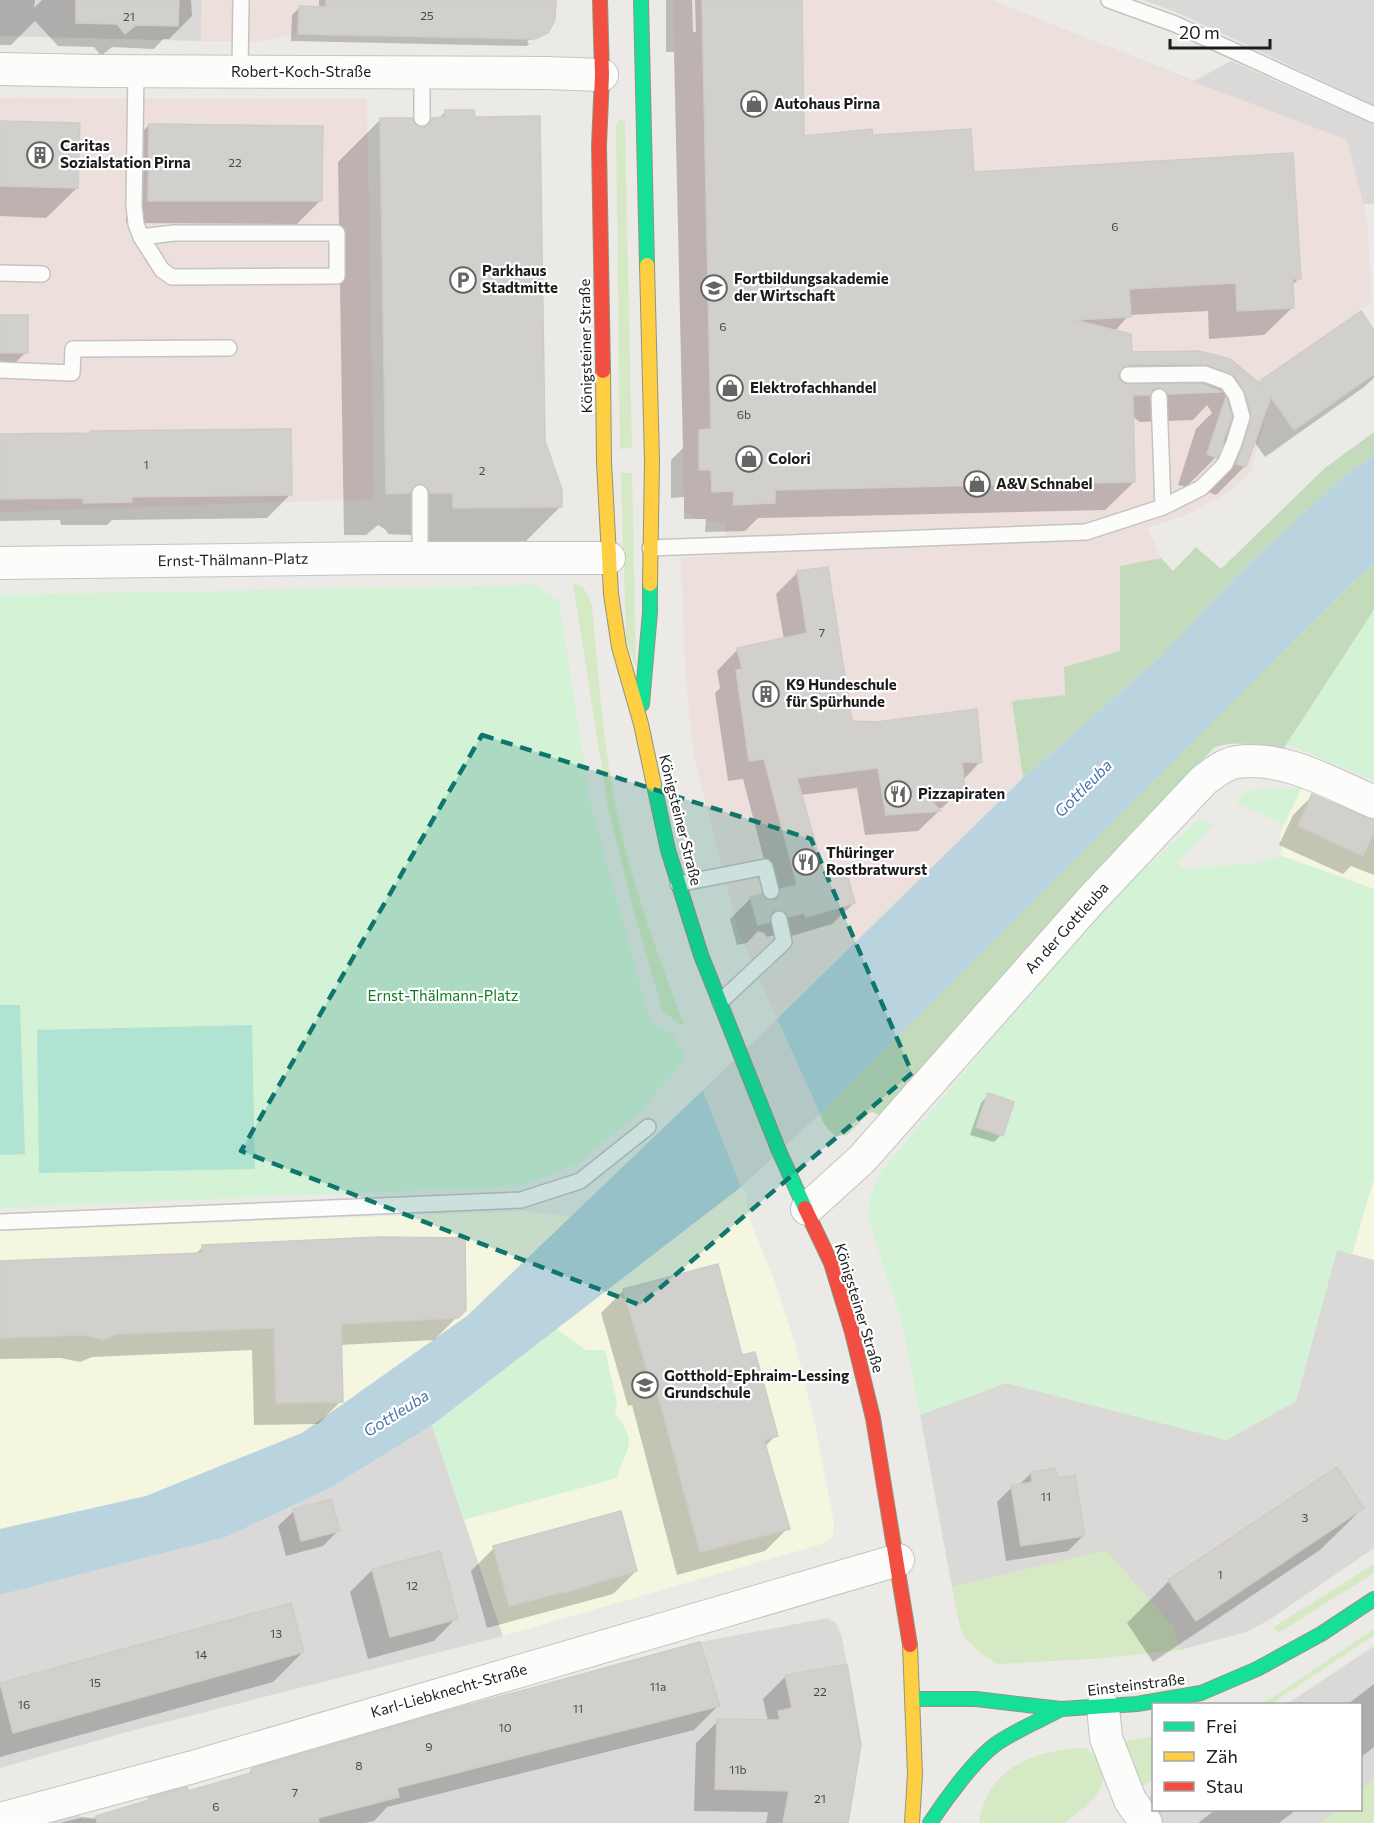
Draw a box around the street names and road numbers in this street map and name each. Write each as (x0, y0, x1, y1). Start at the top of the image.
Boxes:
street label: Robert-Koch-Straße (231, 62, 371, 80)
street label: Königsteiner Straße (575, 279, 595, 413)
street label: Ernst-Thälmann-Platz (157, 549, 309, 569)
street label: Königsteiner Straße (656, 752, 706, 887)
street label: An der Gottleuba (1021, 878, 1112, 977)
street label: Königsteiner Straße (832, 1241, 888, 1375)
street label: Karl-Liebknecht-Straße (368, 1659, 529, 1721)
street label: Einsteinstraße (1086, 1669, 1186, 1699)

